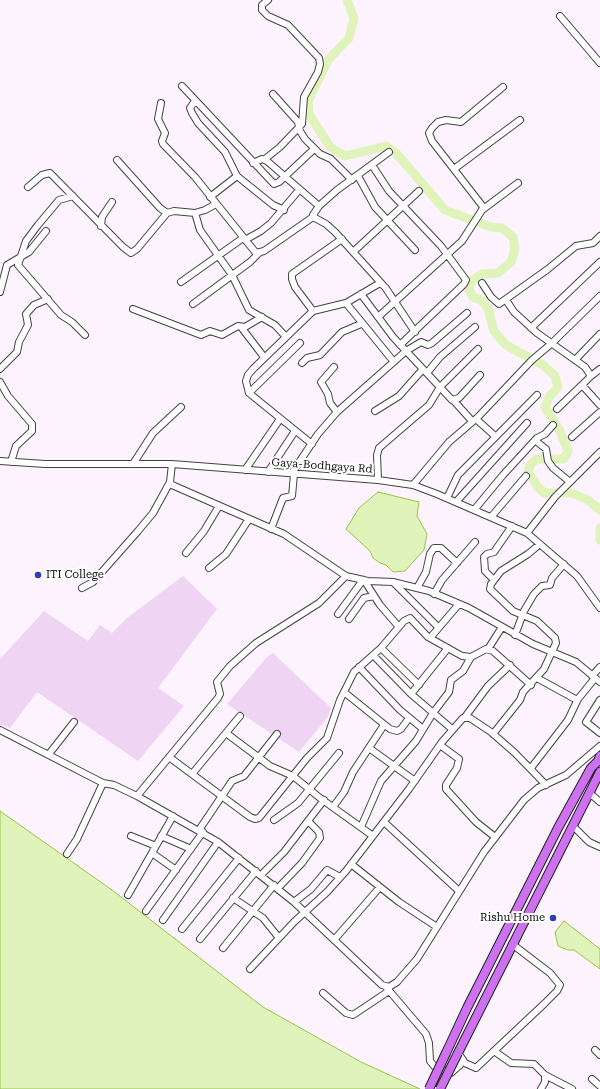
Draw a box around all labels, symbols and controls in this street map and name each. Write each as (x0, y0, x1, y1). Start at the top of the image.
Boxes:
street label: Gaya-Bodhgaya Rd (271, 456, 373, 476)
place label: ITI College (46, 568, 104, 582)
marker: ITI College (33, 570, 43, 580)
place label: Rishu Home (480, 911, 545, 925)
marker: Rishu Home (548, 913, 558, 923)

